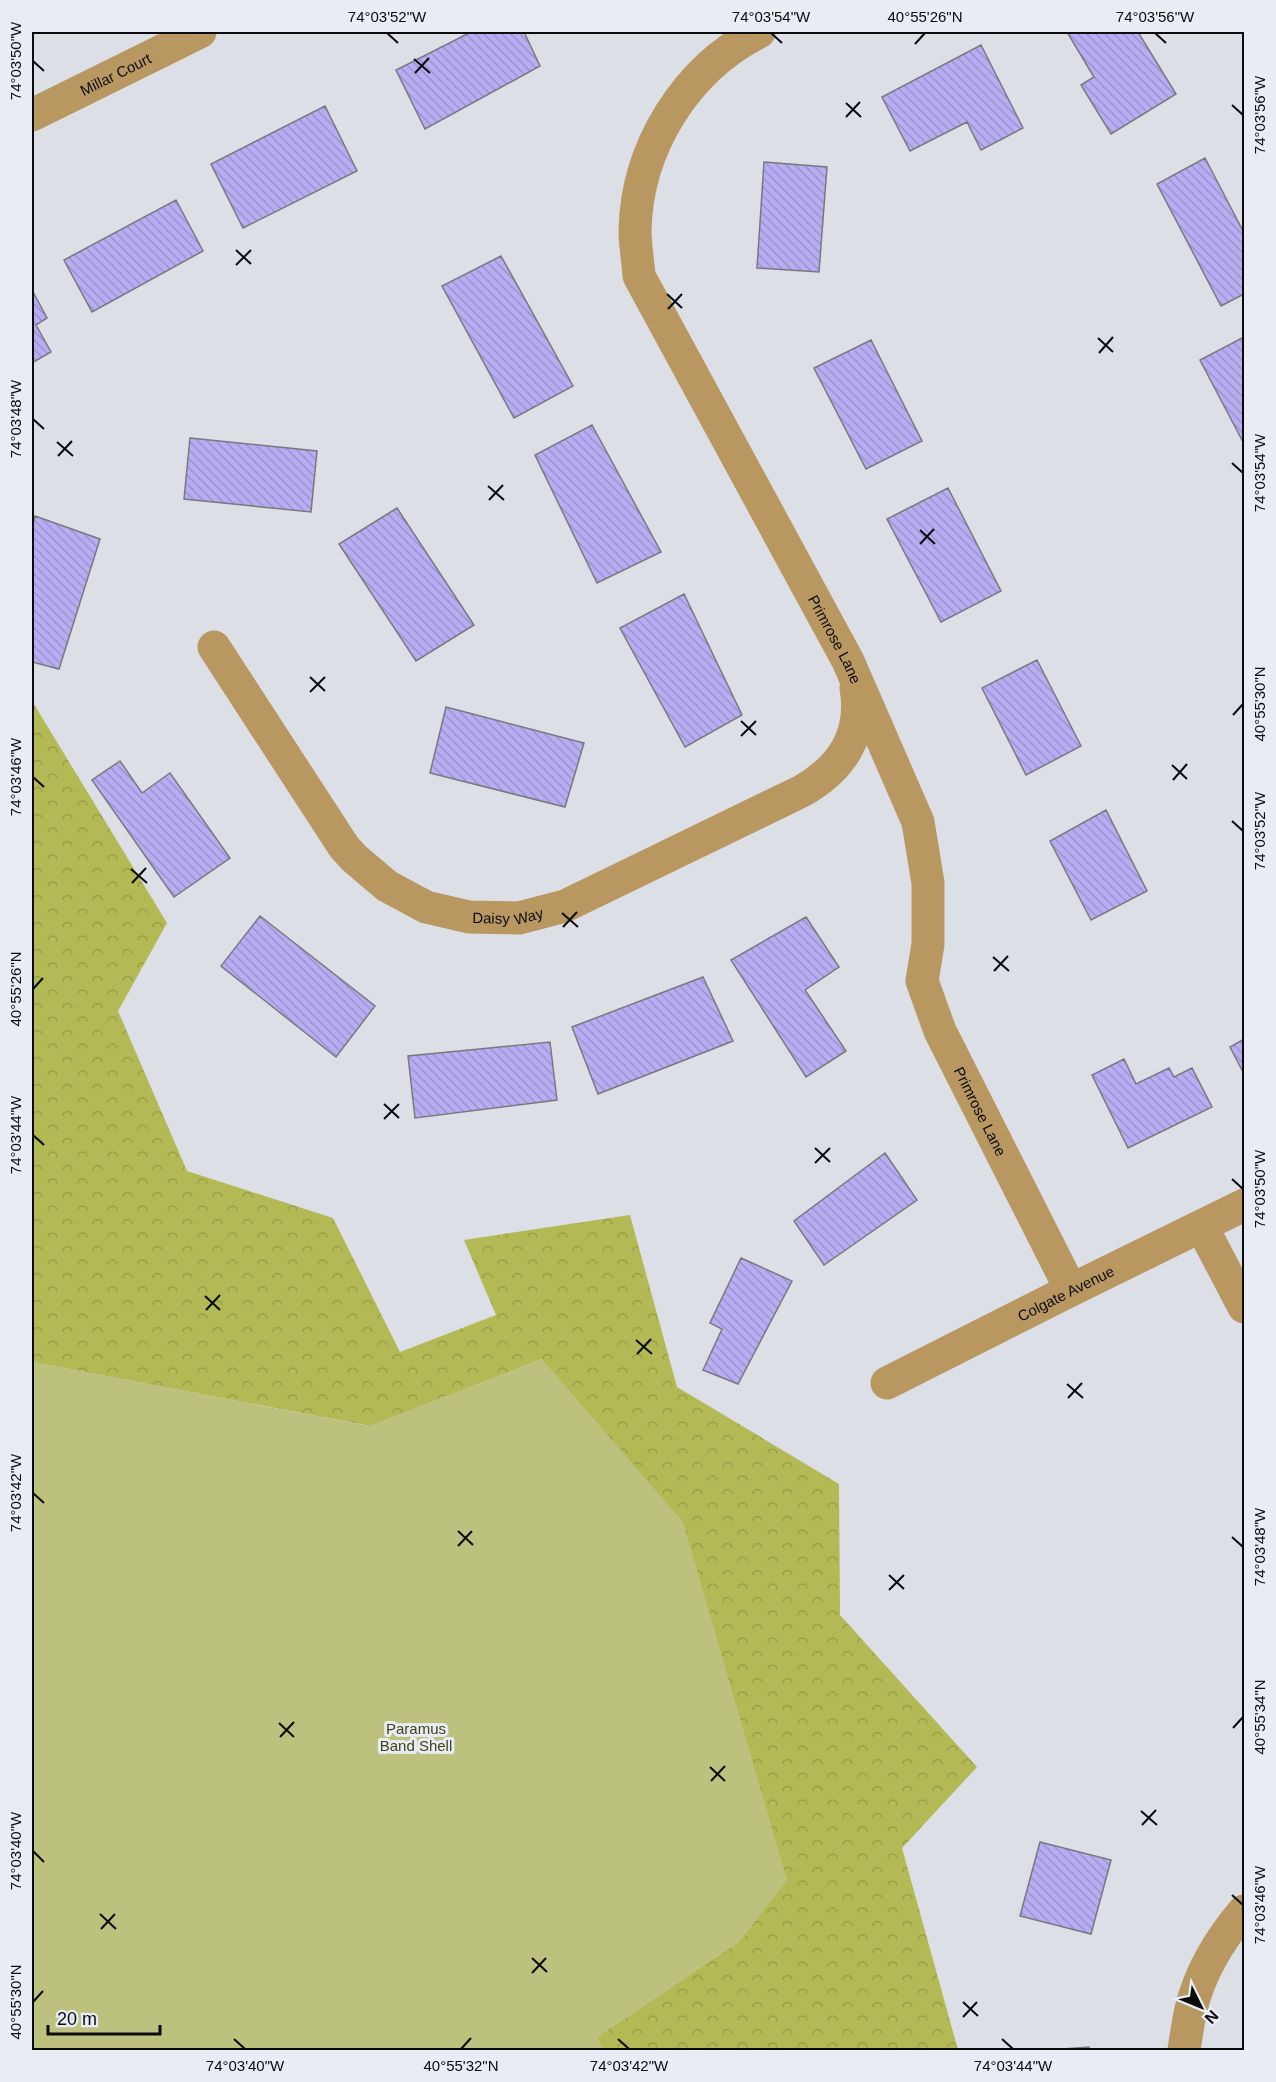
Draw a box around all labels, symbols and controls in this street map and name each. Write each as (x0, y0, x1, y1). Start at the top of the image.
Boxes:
text: 74°03'52"W (348, 8, 427, 25)
text: 74°03'54"W (732, 8, 811, 25)
text: 40°55'26"N (887, 8, 963, 25)
text: 74°03'56"W (1116, 8, 1195, 25)
text: 74°03'50"W (7, 21, 24, 100)
street label: Millar Court (77, 49, 154, 98)
text: 74°03'56"W (1251, 75, 1268, 154)
text: 74°03'48"W (7, 379, 24, 458)
text: 74°03'54"W (1251, 433, 1268, 512)
street label: Primrose Lane (805, 592, 865, 686)
text: 40°55'30"N (1251, 666, 1268, 742)
text: 74°03'46"W (7, 737, 24, 816)
text: 74°03'52"W (1251, 791, 1268, 870)
street label: Daisy Way (472, 903, 545, 927)
text: 40°55'26"N (7, 951, 24, 1027)
street label: Primrose Lane (951, 1064, 1010, 1158)
text: 74°03'44"W (7, 1095, 24, 1174)
text: 74°03'50"W (1251, 1149, 1268, 1228)
street label: Colgate Avenue (1014, 1262, 1117, 1324)
text: 74°03'42"W (7, 1453, 24, 1532)
text: 74°03'48"W (1251, 1507, 1268, 1586)
text: 40°55'34"N (1251, 1679, 1268, 1755)
park label: Paramus Band Shell (380, 1720, 452, 1754)
text: 74°03'40"W (7, 1811, 24, 1890)
text: 74°03'46"W (1251, 1865, 1268, 1944)
text: 40°55'30"N (7, 1964, 24, 2040)
north arrow (1171, 1977, 1231, 2037)
scale bar (48, 1998, 160, 2036)
text: N (1201, 2007, 1222, 2027)
text: 20 m (57, 2009, 97, 2029)
text: 74°03'40"W (206, 2057, 285, 2074)
text: 40°55'32"N (423, 2057, 499, 2074)
text: 74°03'42"W (590, 2057, 669, 2074)
text: 74°03'44"W (974, 2057, 1053, 2074)

